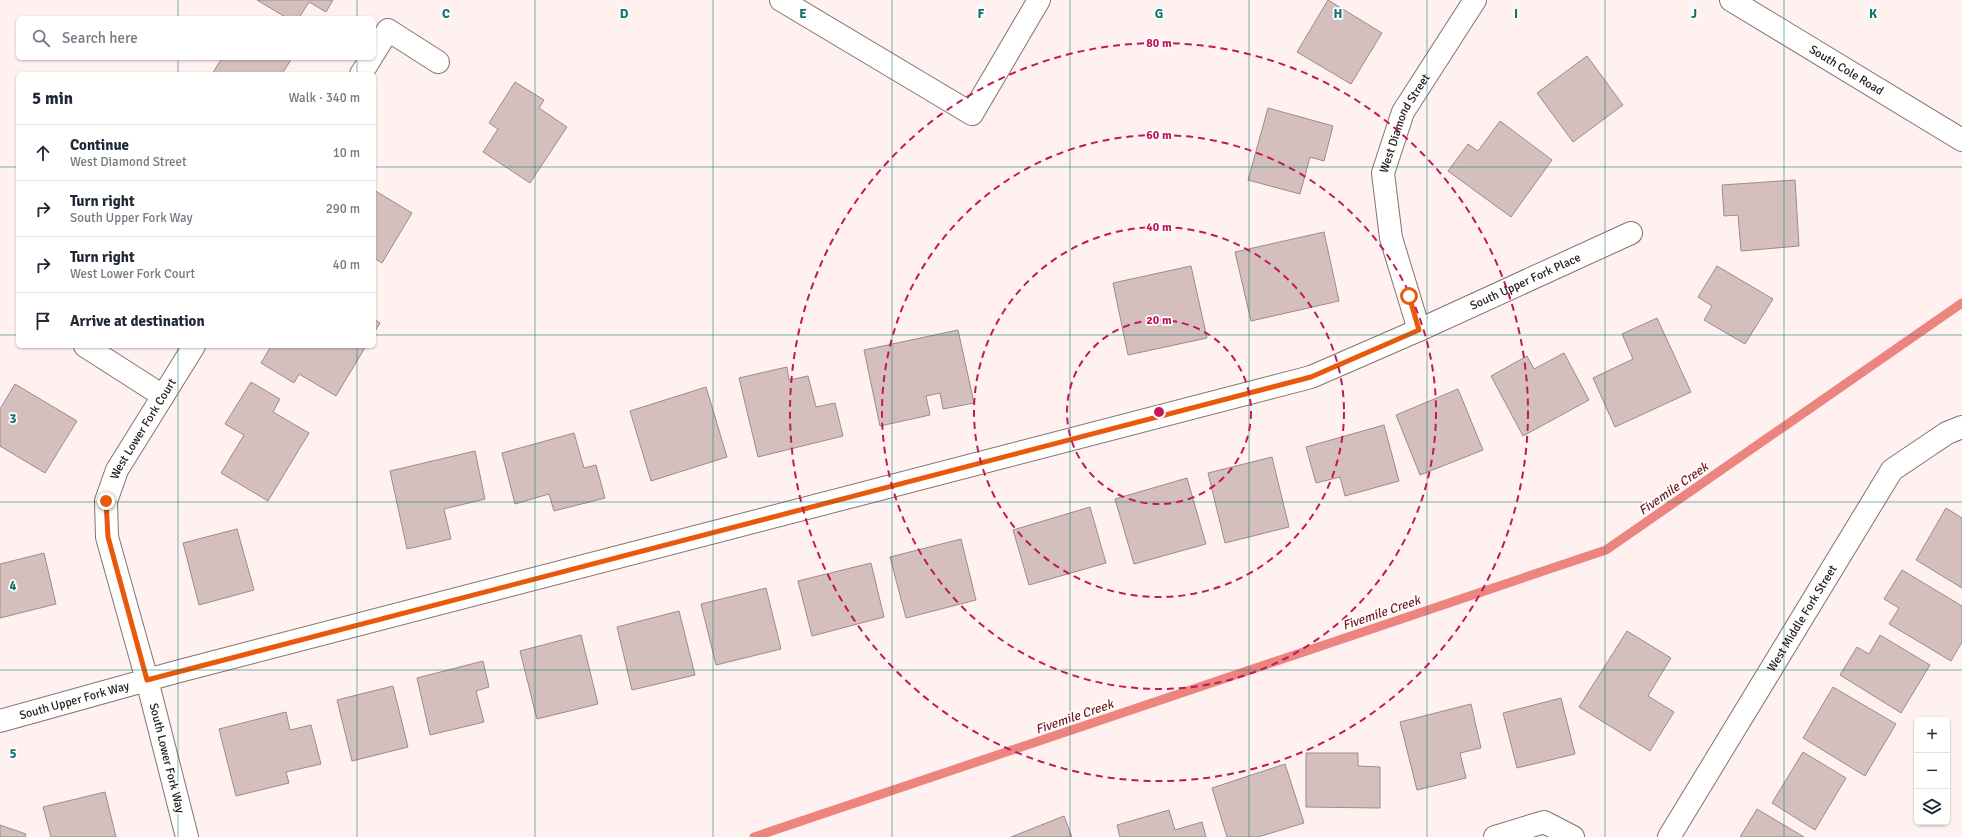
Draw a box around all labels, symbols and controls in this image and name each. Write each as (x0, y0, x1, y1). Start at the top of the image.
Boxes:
text: C (442, 6, 450, 22)
text: D (620, 6, 629, 22)
text: E (799, 6, 807, 22)
text: F (978, 6, 985, 22)
text: G (1155, 6, 1163, 22)
text: H (1334, 6, 1342, 22)
text: I (1514, 6, 1518, 22)
text: J (1691, 6, 1697, 22)
text: K (1869, 6, 1877, 22)
search box (16, 16, 376, 60)
icon: search (30, 27, 52, 49)
text: Search here (62, 29, 138, 47)
text: 80 m (1146, 36, 1172, 51)
street label: South Cole Road (1806, 42, 1886, 99)
street label: West Diamond Street (1377, 71, 1434, 175)
text: 5 min (32, 88, 73, 109)
text: Walk · 340 m (289, 90, 360, 106)
text: 60 m (1146, 128, 1172, 143)
text: Continue (70, 136, 129, 154)
icon: ahead (32, 142, 54, 164)
text: 10 m (333, 145, 360, 161)
text: West Diamond Street (70, 154, 187, 170)
text: Turn right (70, 192, 135, 210)
icon: right (32, 198, 54, 220)
text: 290 m (326, 201, 360, 217)
text: South Upper Fork Way (70, 210, 193, 226)
text: 40 m (1146, 220, 1172, 235)
text: Turn right (70, 248, 135, 266)
street label: South Upper Fork Place (1468, 250, 1583, 314)
icon: right (32, 254, 54, 276)
text: 40 m (333, 257, 360, 273)
text: West Lower Fork Court (70, 266, 195, 282)
route start (1400, 287, 1418, 305)
icon: arrive (32, 310, 54, 332)
text: Arrive at destination (70, 312, 205, 330)
text: 20 m (1146, 313, 1172, 328)
street label: West Lower Fork Court (107, 376, 180, 481)
centre of rings (1152, 405, 1166, 419)
text: 3 (9, 411, 17, 427)
water label: Fivemile Creek (1636, 458, 1713, 519)
route end (97, 492, 115, 510)
street label: West Middle Fork Street (1764, 562, 1841, 675)
text: 4 (9, 578, 17, 594)
water label: Fivemile Creek (1340, 592, 1424, 634)
street label: South Upper Fork Way (18, 678, 131, 723)
water label: Fivemile Creek (1033, 696, 1117, 738)
street label: South Lower Fork Way (146, 701, 188, 815)
map controls (1914, 717, 1950, 825)
button: + (1914, 717, 1950, 753)
text: 5 (9, 746, 17, 762)
button: − (1914, 753, 1950, 789)
button: layers (1914, 789, 1950, 825)

